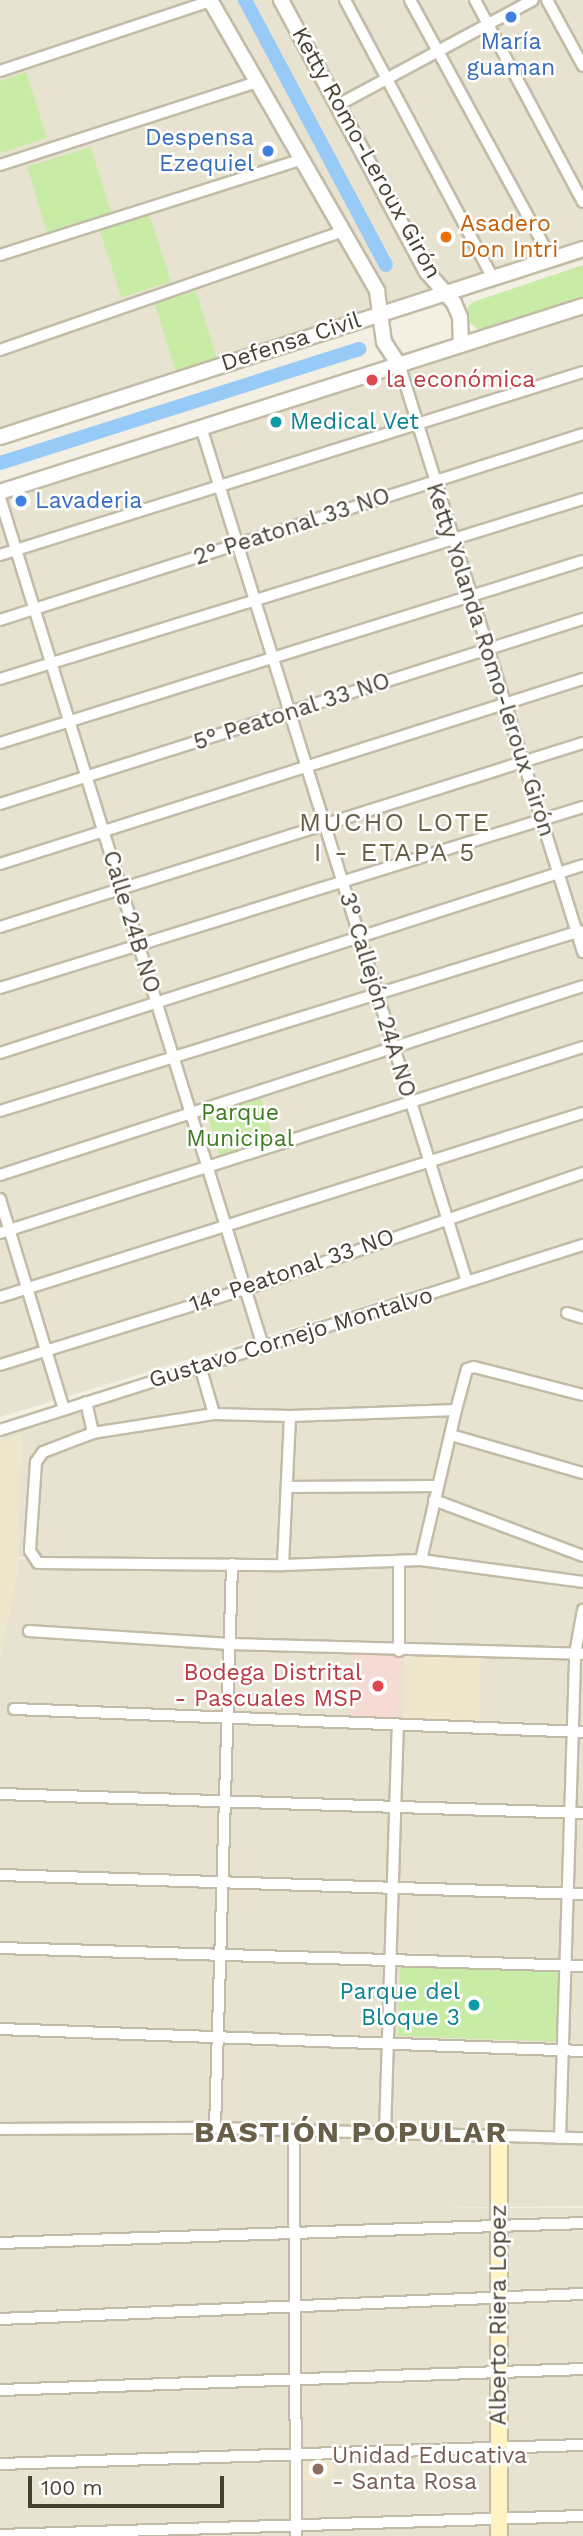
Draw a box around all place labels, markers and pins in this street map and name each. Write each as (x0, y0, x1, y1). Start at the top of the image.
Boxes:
marker: María guaman (503, 9, 519, 25)
place label: María guaman (467, 28, 555, 82)
place label: Despensa Ezequiel (145, 124, 254, 178)
marker: Despensa Ezequiel (260, 143, 276, 159)
place label: Asadero Don Intri (460, 210, 558, 264)
marker: Asadero Don Intri (438, 229, 454, 245)
place label: la económica (386, 366, 536, 394)
marker: la económica (364, 372, 380, 388)
place label: Medical Vet (290, 408, 420, 436)
marker: Medical Vet (268, 414, 284, 430)
place label: Lavaderia (35, 487, 142, 515)
marker: Lavaderia (13, 493, 29, 509)
place label: Bodega Distrital - Pascuales MSP (174, 1659, 362, 1713)
marker: Bodega Distrital - Pascuales MSP (368, 1676, 388, 1696)
place label: Parque del Bloque 3 (339, 1978, 460, 2032)
marker: Parque del Bloque 3 (466, 1997, 482, 2013)
place label: Unidad Educativa - Santa Rosa (332, 2442, 527, 2496)
marker: Unidad Educativa - Santa Rosa (310, 2461, 326, 2477)

